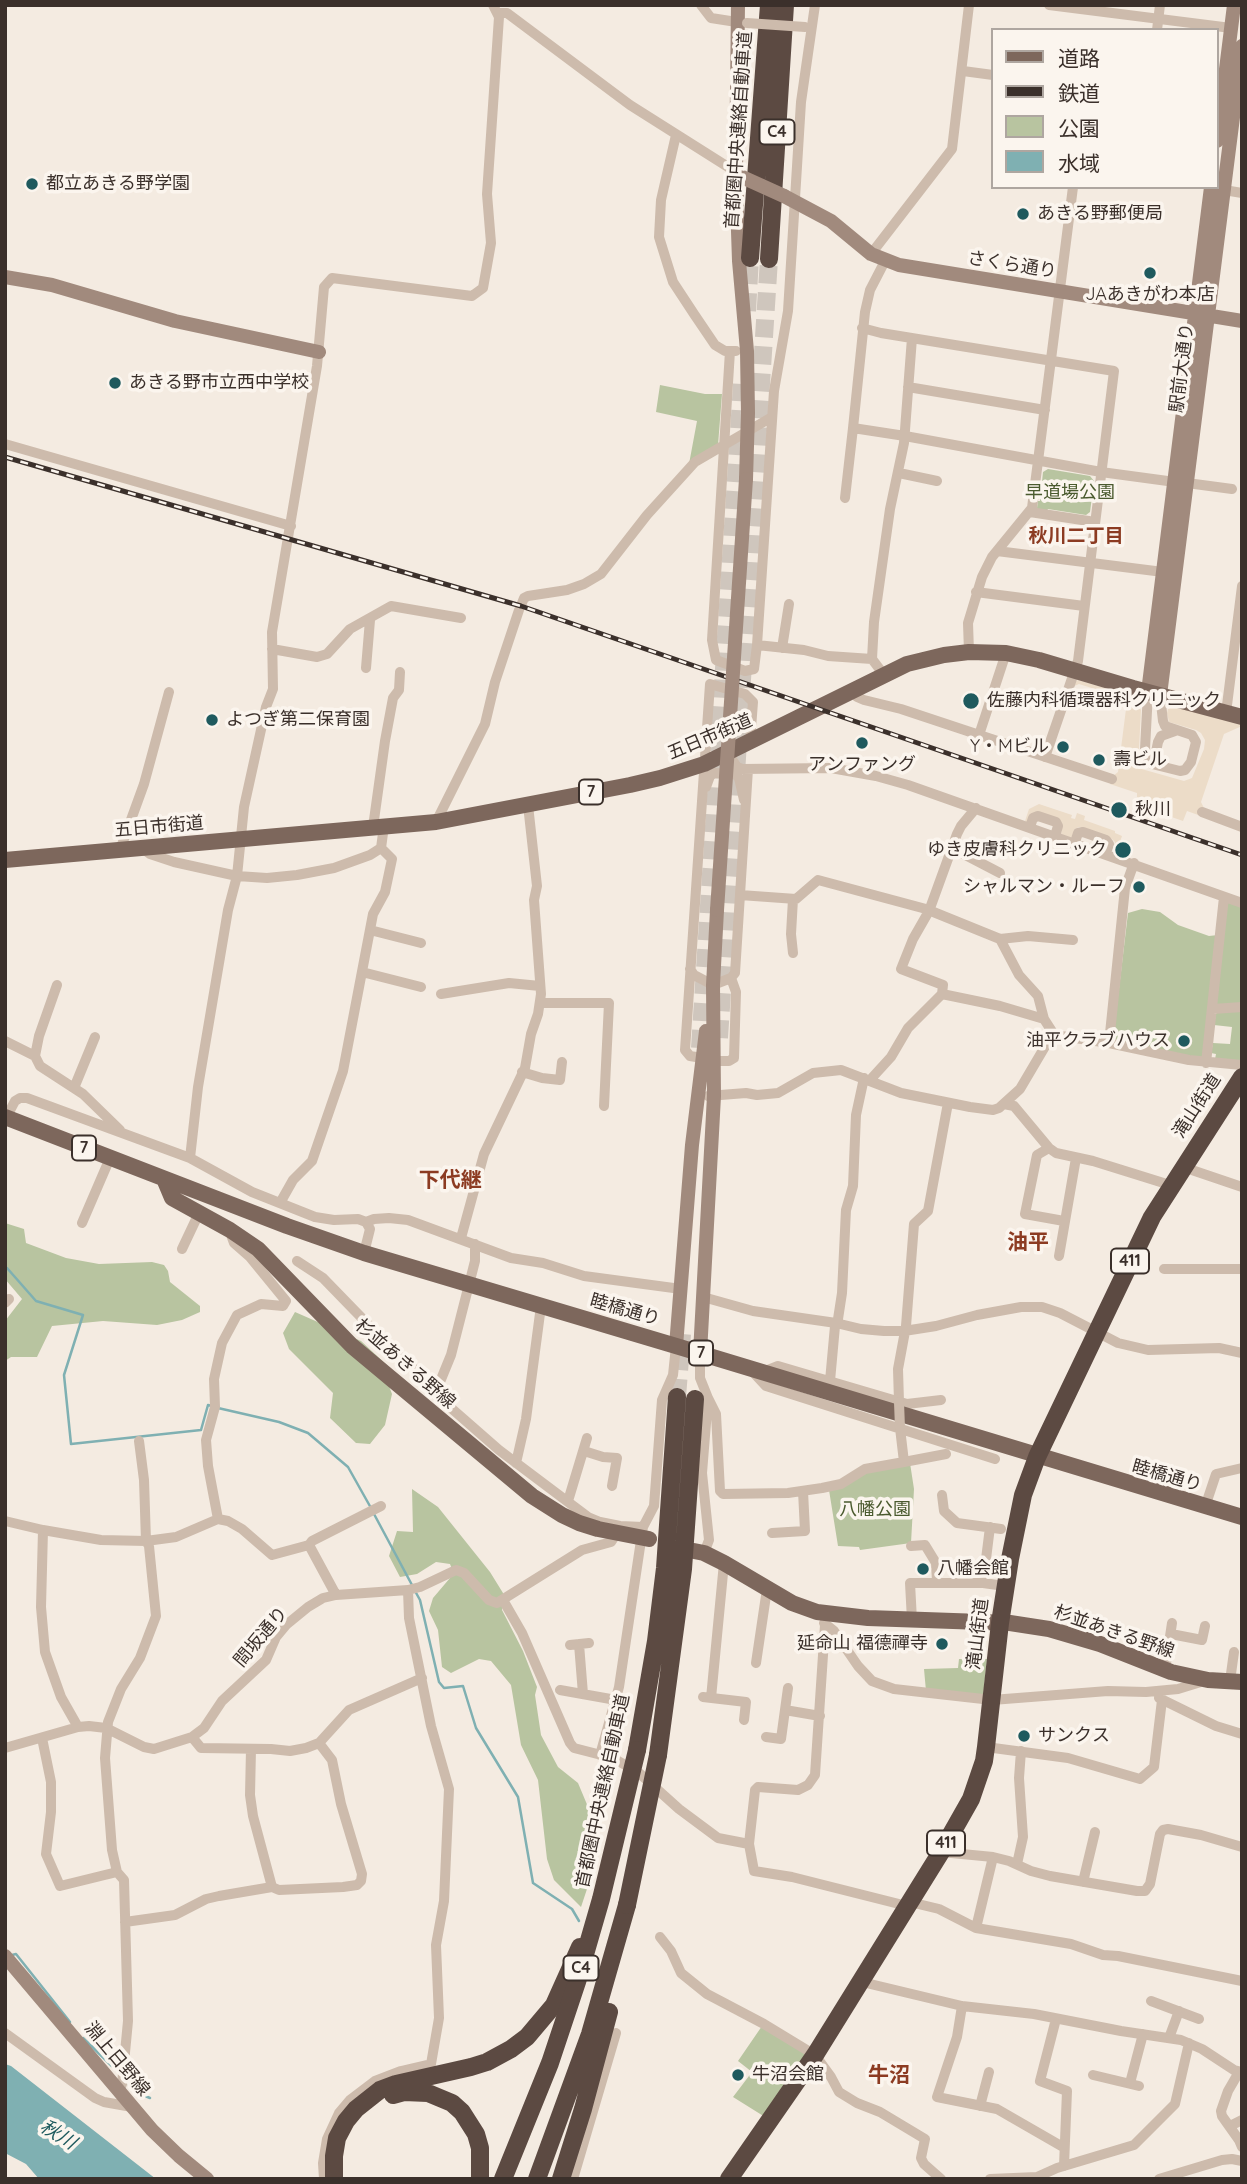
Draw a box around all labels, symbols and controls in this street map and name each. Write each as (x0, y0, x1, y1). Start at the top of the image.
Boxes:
legend (992, 28, 1219, 189)
street label: 首都圏中央連絡自動車道 (721, 30, 757, 230)
text: 道路 (1058, 45, 1100, 71)
text: 鉄道 (1058, 80, 1100, 106)
text: 公園 (1058, 115, 1100, 141)
road number: C4 (760, 120, 794, 144)
text: 水域 (1058, 150, 1100, 176)
place label: 都立あきる野学園 (46, 173, 190, 195)
marker: 都立あきる野学園 (24, 176, 40, 192)
place label: あきる野郵便局 (1037, 203, 1163, 225)
marker: あきる野郵便局 (1015, 206, 1031, 222)
street label: さくら通り (966, 247, 1058, 283)
marker: JAあきがわ本店 (1142, 265, 1158, 281)
place label: JAあきがわ本店 (1085, 284, 1215, 306)
street label: 駅前大通り (1166, 322, 1198, 414)
place label: あきる野市立西中学校 (129, 372, 309, 394)
marker: あきる野市立西中学校 (107, 375, 123, 391)
park label: 早道場公園 (1025, 482, 1115, 504)
district label: 秋川二丁目 (1029, 525, 1123, 547)
place label: 佐藤内科循環器科クリニック (987, 690, 1221, 712)
marker: 佐藤内科循環器科クリニック (961, 691, 981, 711)
place label: よつぎ第二保育園 (226, 709, 370, 731)
street label: 五日市街道 (664, 709, 756, 765)
marker: よつぎ第二保育園 (204, 712, 220, 728)
marker: アンファング (854, 735, 870, 751)
place label: Y・Mビル (970, 736, 1049, 758)
marker: Y・Mビル (1055, 739, 1071, 755)
place label: 壽ビル (1113, 749, 1167, 771)
marker: 壽ビル (1091, 752, 1107, 768)
place label: アンファング (808, 754, 916, 776)
road number: 7 (579, 779, 603, 804)
place label: 秋川 (1135, 799, 1171, 821)
marker: 秋川 (1109, 800, 1129, 820)
street label: 五日市街道 (113, 812, 205, 842)
place label: ゆき皮膚科クリニック (927, 839, 1107, 861)
marker: ゆき皮膚科クリニック (1113, 840, 1133, 860)
place label: シャルマン・ルーフ (963, 876, 1125, 898)
marker: シャルマン・ルーフ (1131, 879, 1147, 895)
place label: 油平クラブハウス (1026, 1030, 1170, 1052)
marker: 油平クラブハウス (1176, 1033, 1192, 1049)
street label: 滝山街道 (1168, 1070, 1226, 1142)
road number: 7 (72, 1136, 96, 1160)
district label: 下代継 (419, 1168, 481, 1194)
district label: 油平 (1007, 1230, 1049, 1256)
road number: 411 (1111, 1248, 1149, 1274)
street label: 睦橋通り (587, 1290, 663, 1330)
street label: 杉並あきる野線 (350, 1315, 460, 1413)
road number: 7 (689, 1340, 713, 1366)
street label: 睦橋通り (1129, 1456, 1205, 1496)
park label: 八幡公園 (839, 1499, 911, 1521)
place label: 八幡会館 (937, 1558, 1009, 1580)
marker: 八幡会館 (915, 1561, 931, 1577)
street label: 滝山街道 (963, 1597, 993, 1671)
street label: 杉並あきる野線 (1051, 1601, 1177, 1663)
street label: 間坂通り (230, 1602, 292, 1672)
place label: 延命山 福德禪寺 (797, 1633, 928, 1655)
marker: 延命山 福德禪寺 (934, 1636, 950, 1652)
street label: 首都圏中央連絡自動車道 (572, 1692, 634, 1890)
place label: サンクス (1038, 1725, 1110, 1747)
marker: サンクス (1016, 1728, 1032, 1744)
road number: 411 (927, 1830, 965, 1856)
road number: C4 (564, 1956, 598, 1980)
street label: 淵上日野線 (80, 2018, 154, 2100)
district label: 牛沼 (868, 2063, 910, 2089)
place label: 牛沼会館 (752, 2064, 824, 2086)
marker: 牛沼会館 (730, 2067, 746, 2083)
water label: 秋川 (36, 2115, 80, 2155)

